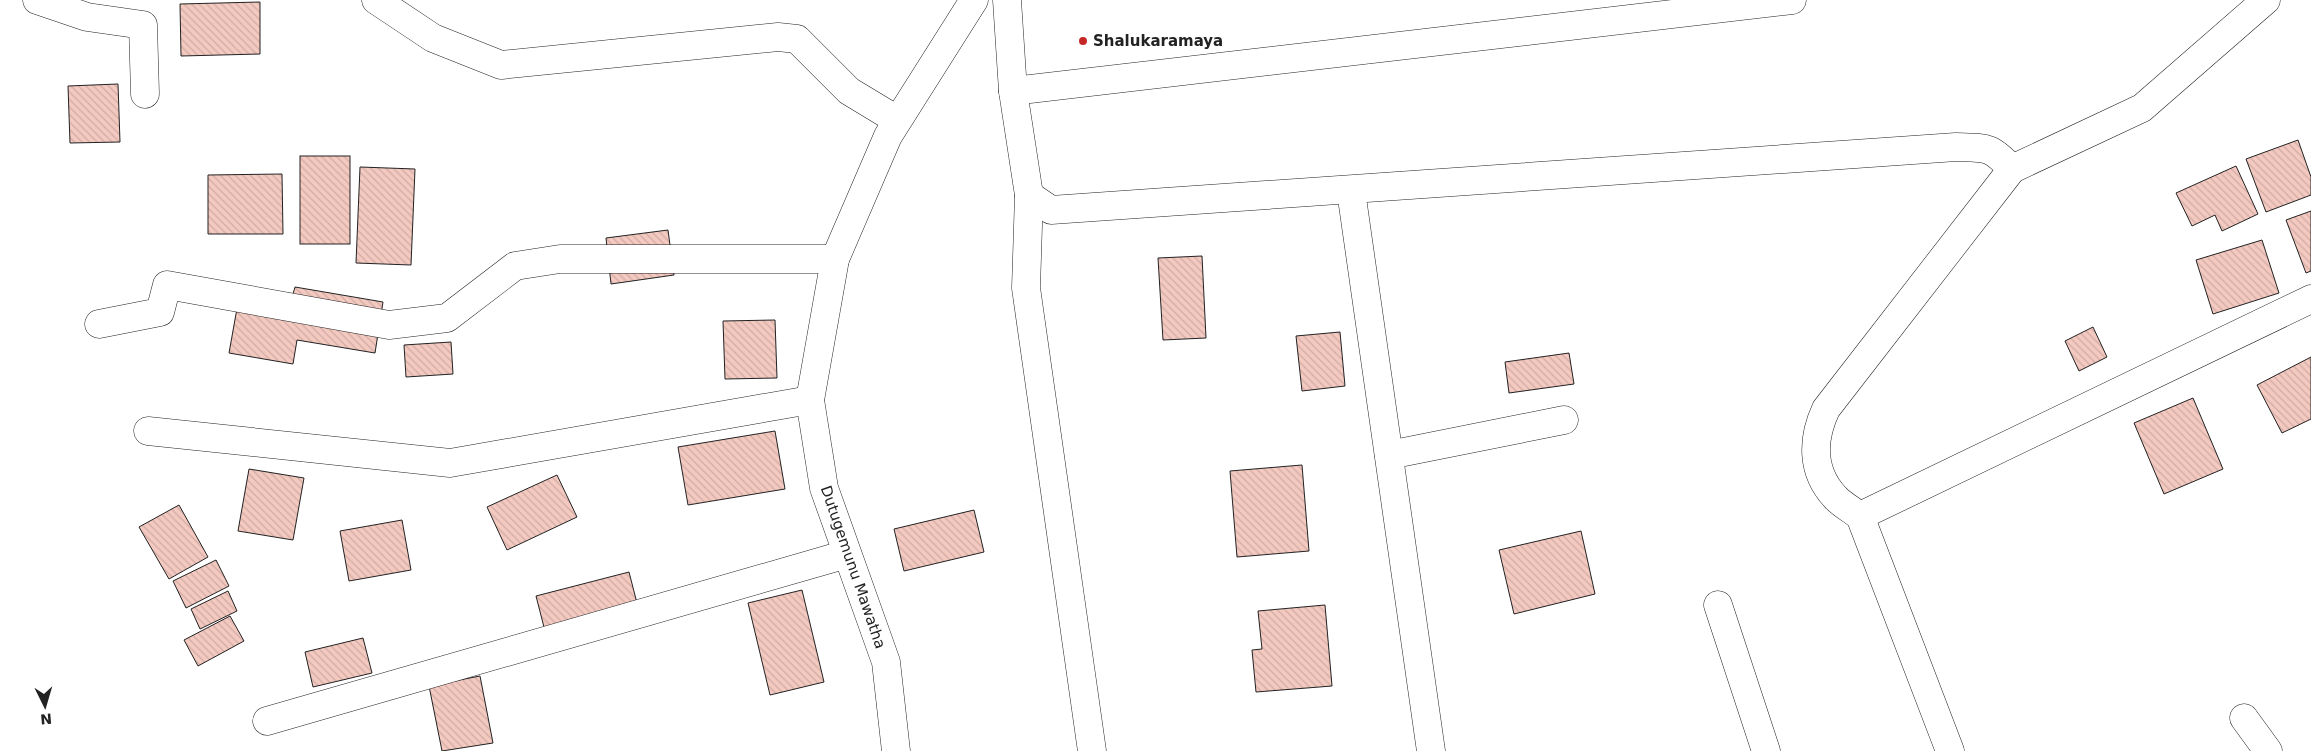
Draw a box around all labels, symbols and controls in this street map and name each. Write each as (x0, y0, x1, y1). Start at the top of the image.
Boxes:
place label: Shalukaramaya (1093, 32, 1223, 50)
marker: Shalukaramaya (1077, 35, 1089, 47)
street label: Dutugemunu Mawatha (817, 483, 889, 651)
north arrow (20, 681, 70, 731)
text: N (40, 710, 53, 727)

